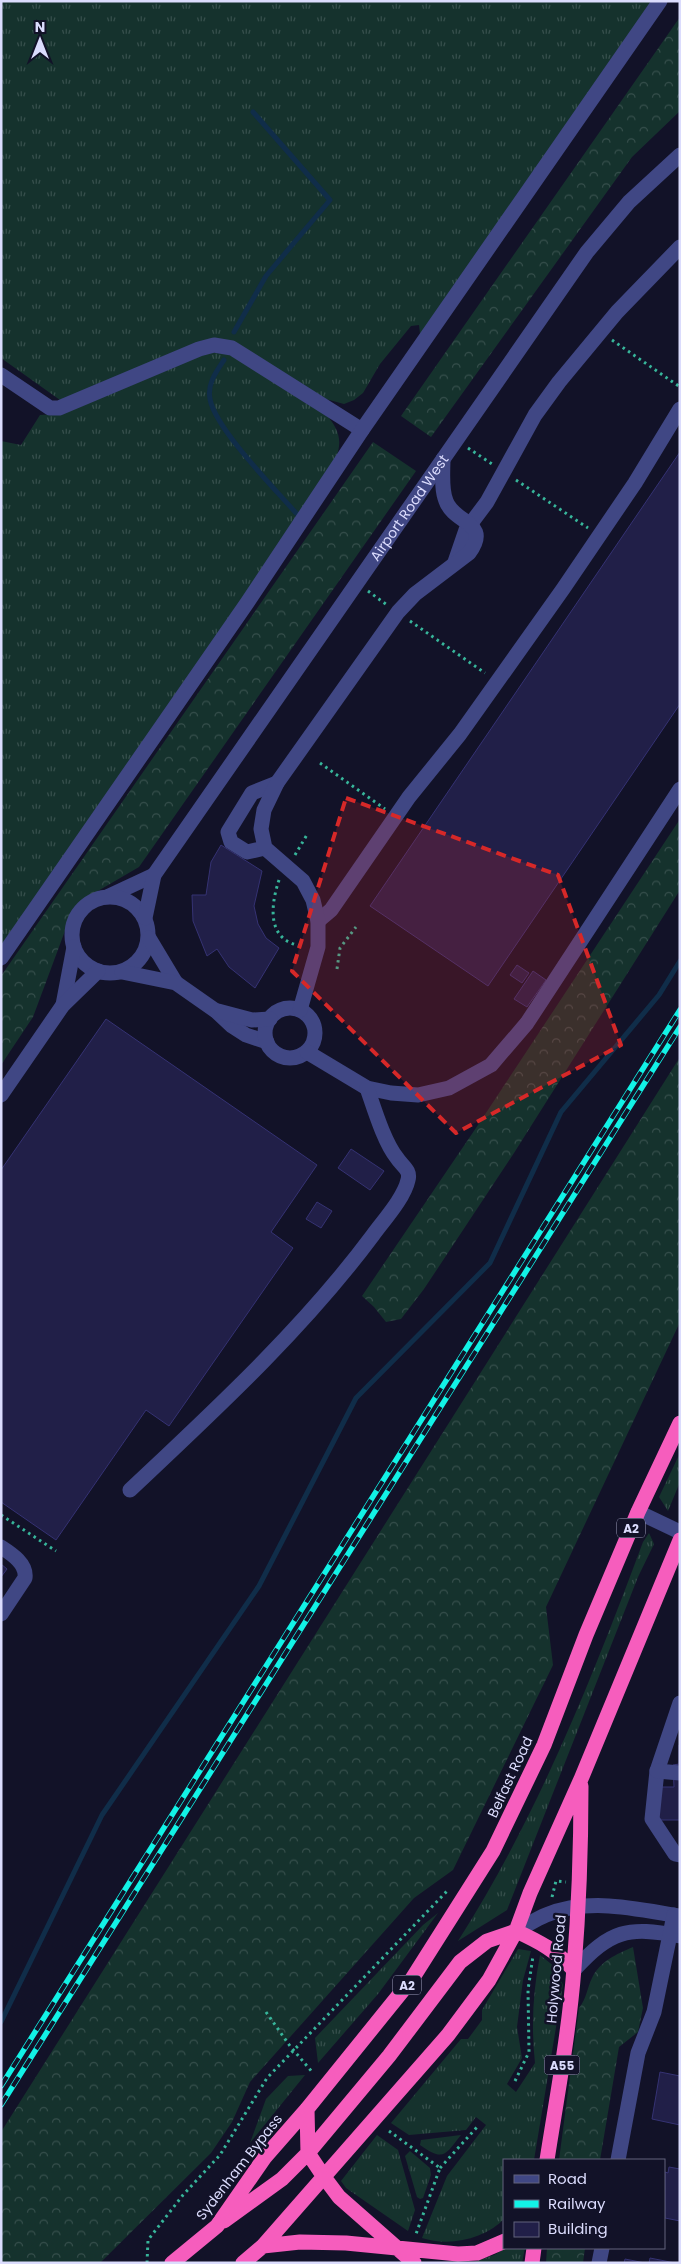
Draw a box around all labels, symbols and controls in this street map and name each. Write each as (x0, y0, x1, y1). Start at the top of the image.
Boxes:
north arrow (15, 15, 65, 65)
text: N (35, 17, 45, 37)
street label: Airport Road West (365, 451, 453, 565)
road number: A2 (617, 1519, 645, 1538)
street label: Belfast Road (482, 1733, 538, 1821)
street label: Holywood Road (541, 1914, 571, 2024)
road number: A2 (393, 1976, 421, 1994)
road number: A55 (544, 2056, 580, 2074)
street label: Sydenham Bypass (191, 2110, 287, 2224)
legend (503, 2159, 666, 2249)
text: Road (548, 2168, 587, 2189)
text: Railway (548, 2193, 606, 2214)
text: Building (548, 2218, 608, 2239)

